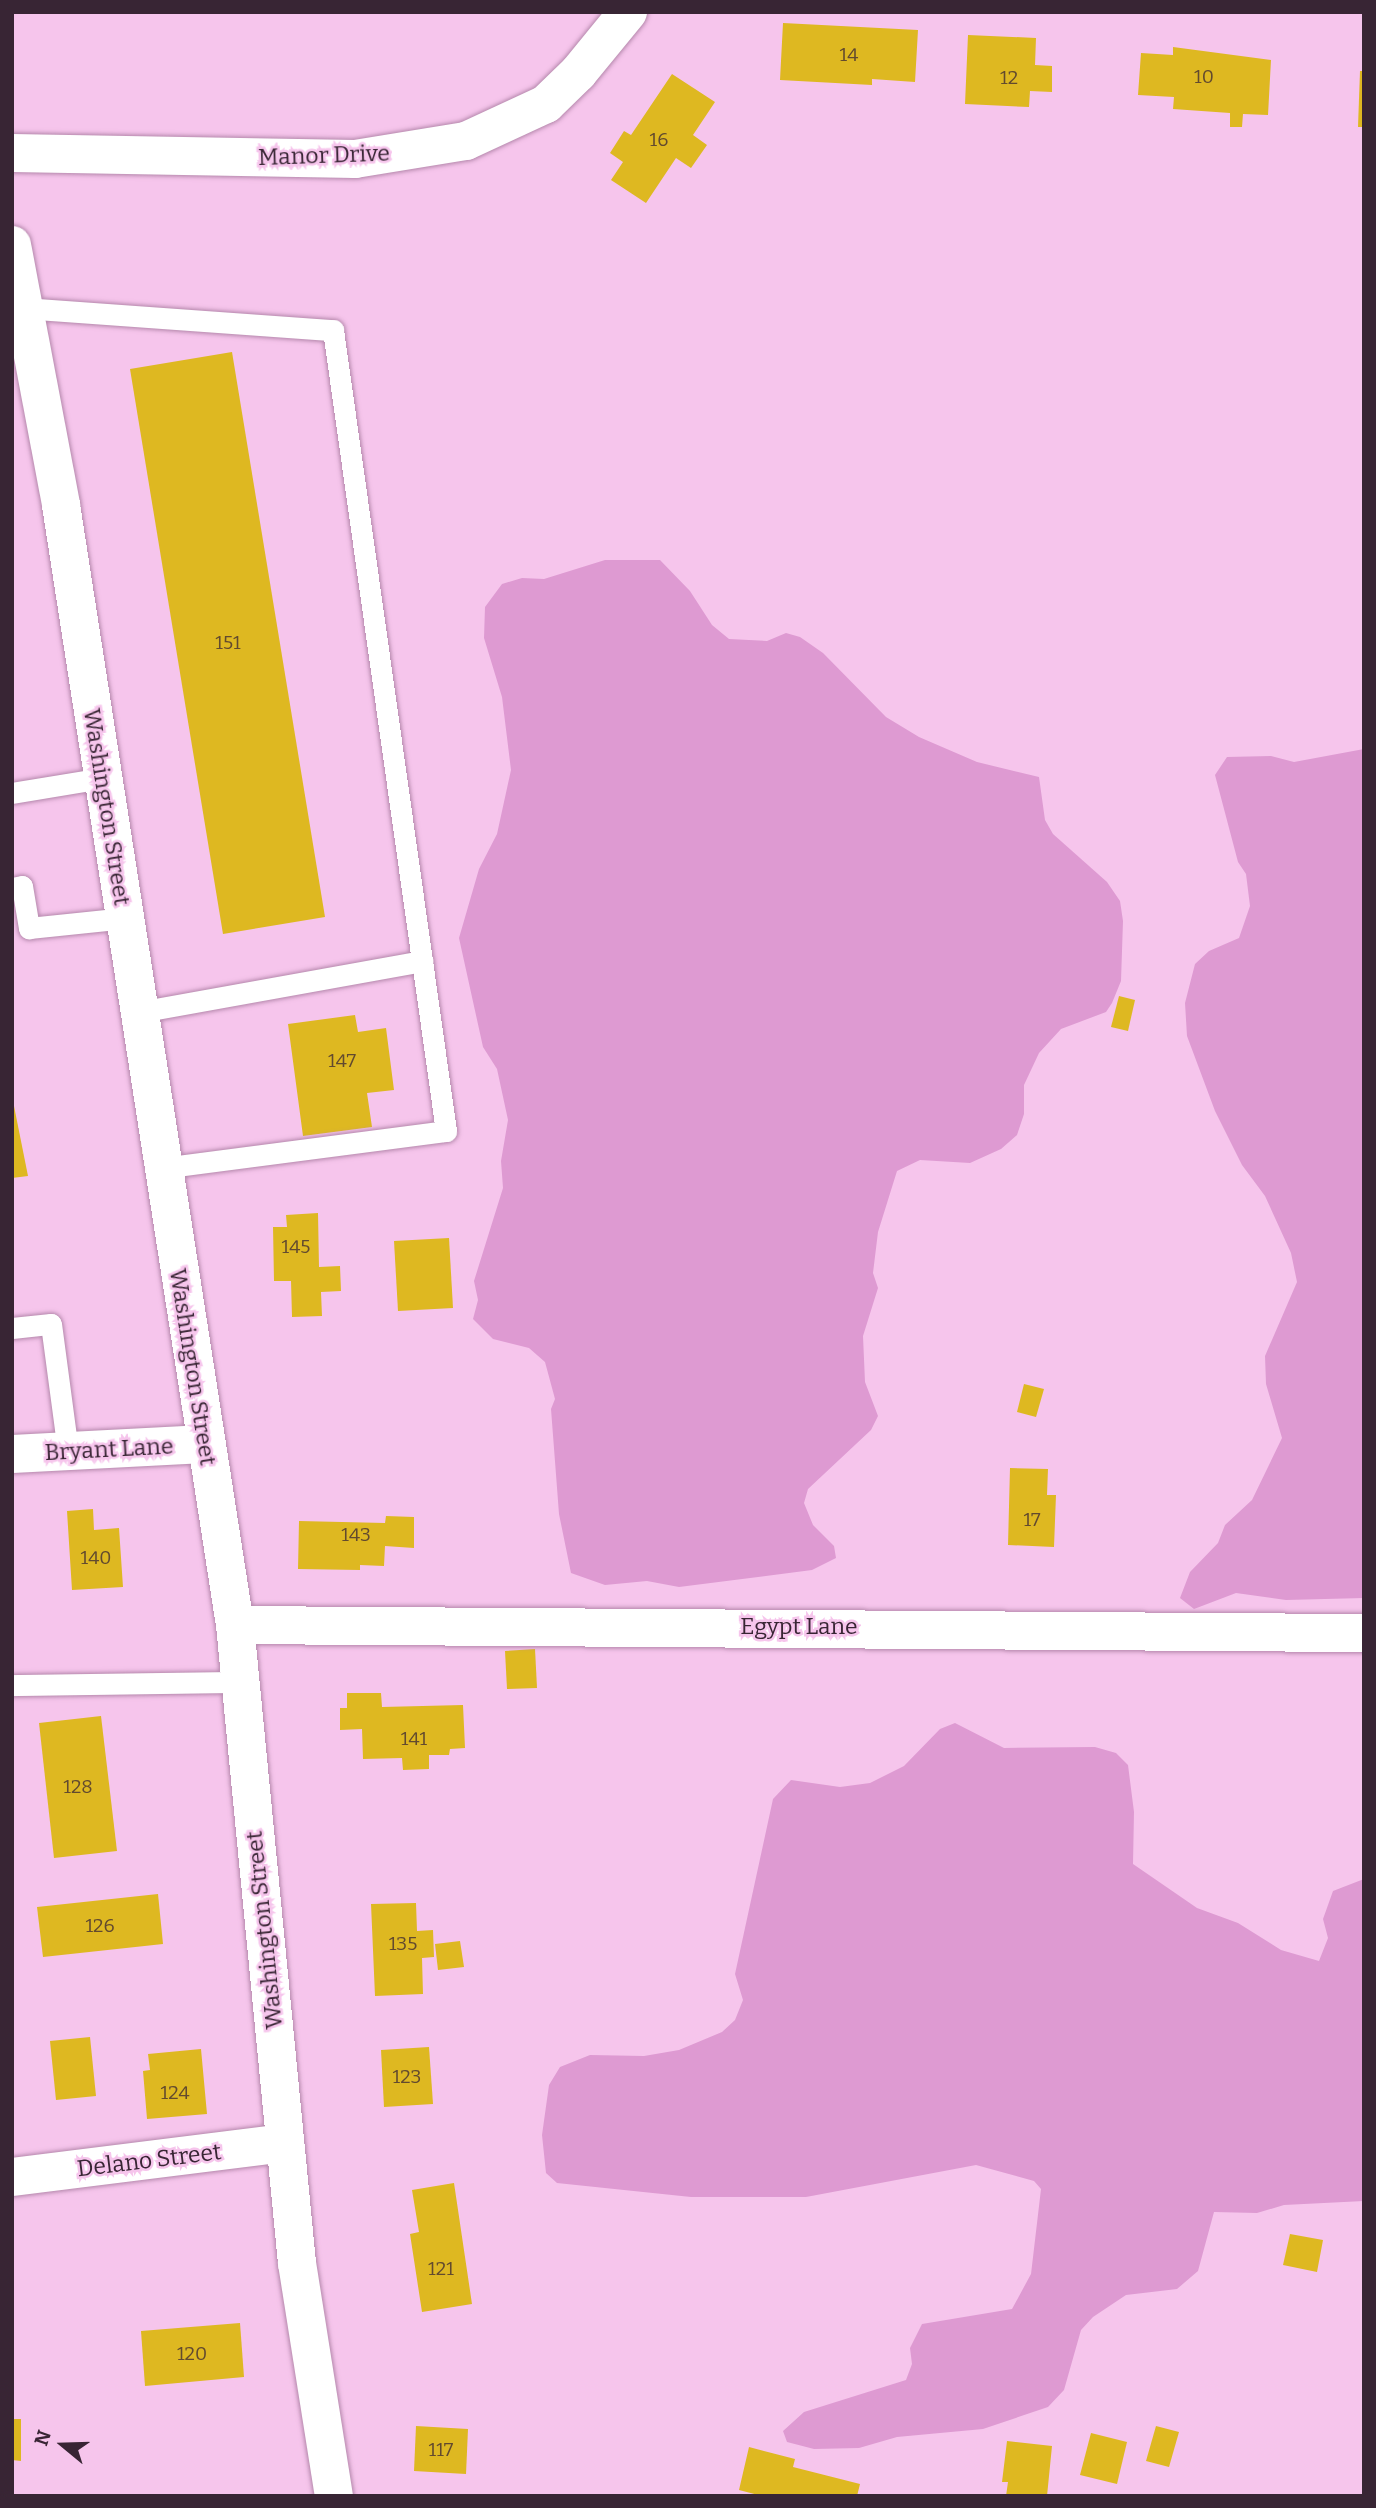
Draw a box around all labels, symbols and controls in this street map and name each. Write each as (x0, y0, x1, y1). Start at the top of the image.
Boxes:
house number: 14 (840, 44, 858, 66)
house number: 10 (1194, 66, 1214, 88)
house number: 12 (1000, 67, 1018, 89)
house number: 16 (650, 129, 668, 151)
street label: Manor Drive (258, 139, 390, 171)
house number: 151 (215, 632, 241, 654)
street label: Washington Street (78, 707, 136, 907)
house number: 147 (328, 1050, 356, 1072)
house number: 145 (282, 1236, 310, 1258)
street label: Washington Street (164, 1267, 222, 1467)
street label: Bryant Lane (44, 1432, 174, 1466)
house number: 17 (1023, 1509, 1041, 1531)
house number: 143 (341, 1524, 371, 1546)
house number: 140 (81, 1547, 111, 1569)
street label: Egypt Lane (740, 1612, 858, 1640)
house number: 141 (401, 1728, 427, 1750)
house number: 128 (63, 1776, 93, 1798)
street label: Washington Street (240, 1830, 288, 2030)
house number: 126 (85, 1915, 115, 1937)
house number: 135 (389, 1933, 417, 1955)
house number: 123 (393, 2066, 421, 2088)
house number: 124 (160, 2082, 190, 2104)
street label: Delano Street (75, 2137, 223, 2183)
house number: 121 (428, 2258, 454, 2280)
house number: 120 (177, 2343, 207, 2365)
north arrow (28, 2410, 98, 2480)
text: N (29, 2427, 56, 2449)
house number: 117 (429, 2439, 453, 2461)

